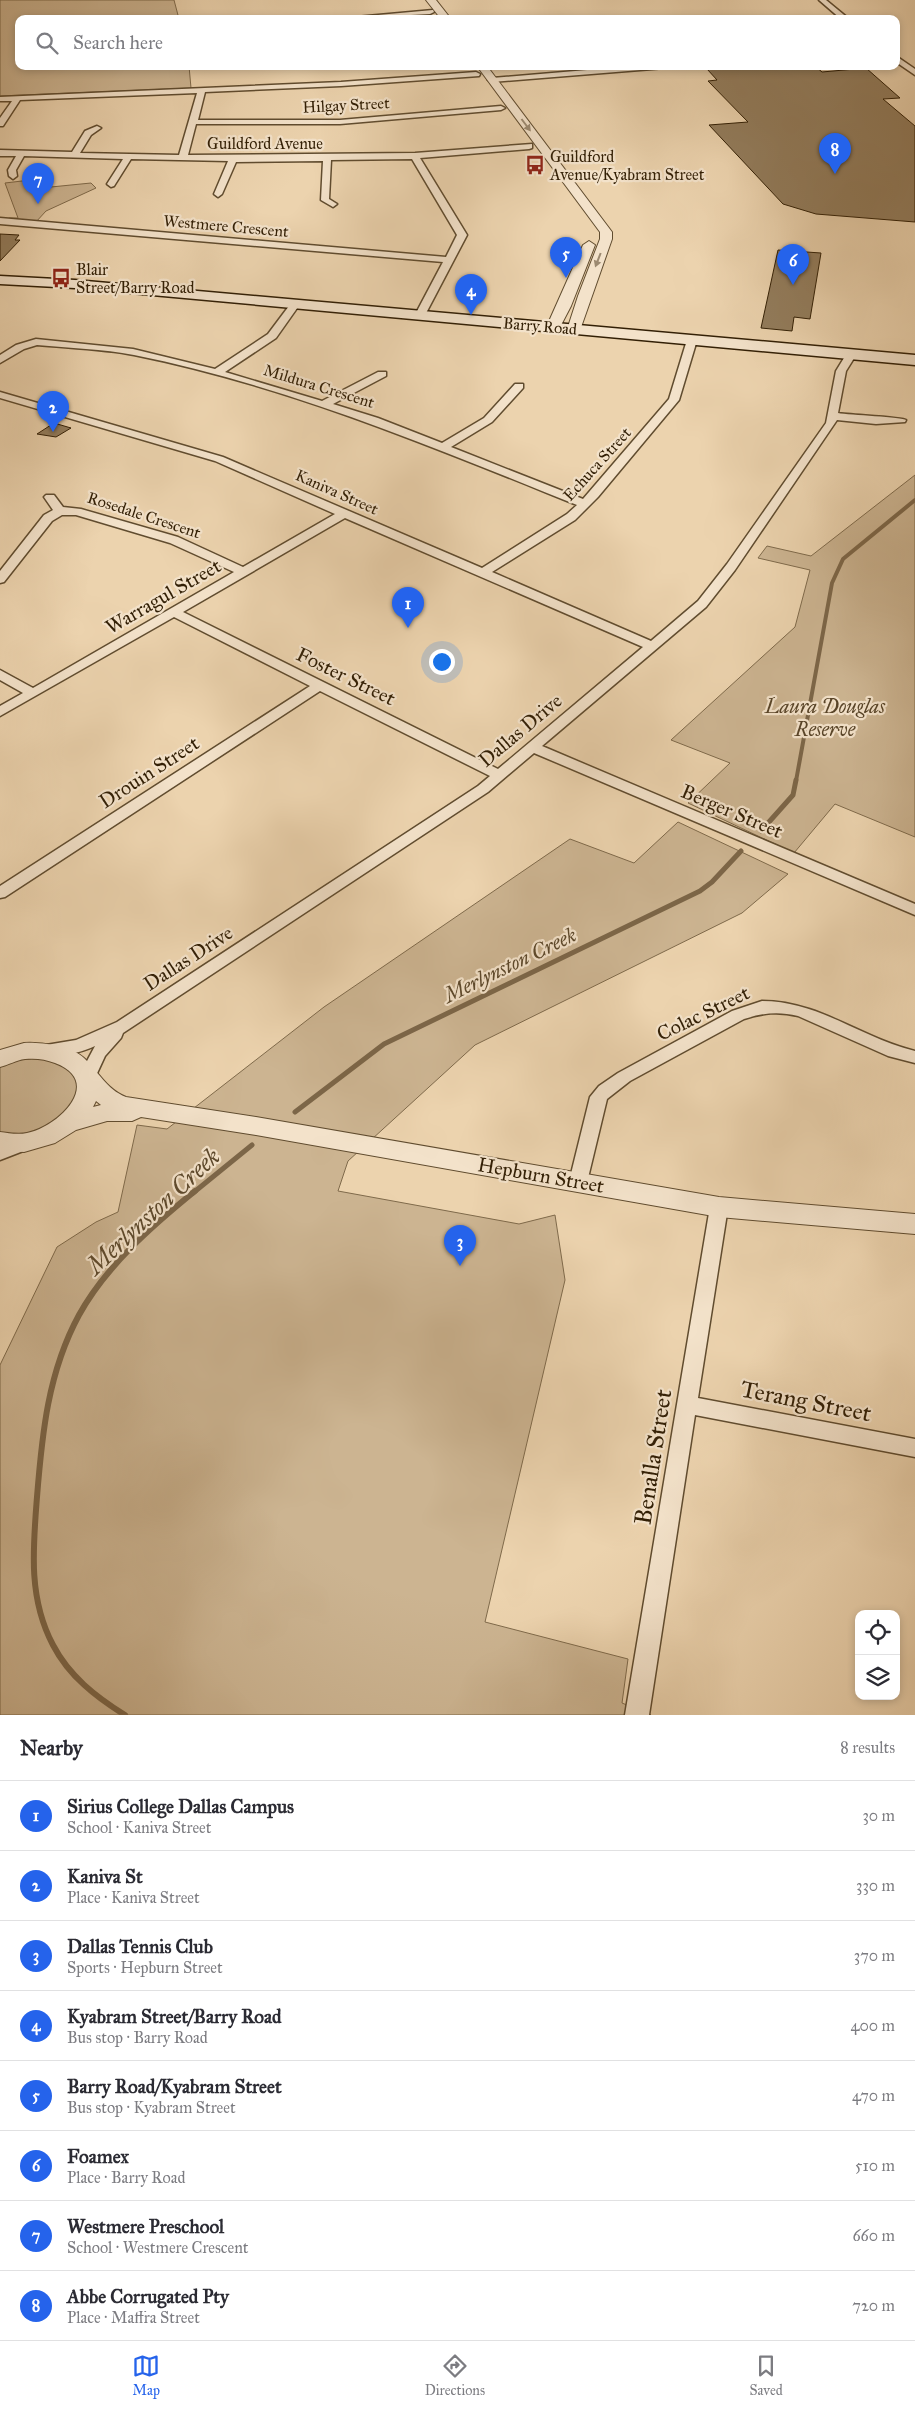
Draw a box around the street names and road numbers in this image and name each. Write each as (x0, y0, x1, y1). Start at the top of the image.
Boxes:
street label: Hilgay Street (302, 93, 390, 118)
street label: Guildford Avenue (207, 134, 323, 153)
street label: Westmere Crescent (163, 211, 290, 241)
street label: Barry Road (502, 313, 578, 339)
street label: Mildura Crescent (261, 360, 377, 412)
street label: Echuca Street (559, 423, 635, 505)
street label: Kaniva Street (293, 465, 382, 519)
street label: Rosedale Crescent (85, 488, 203, 542)
street label: Warragul Street (101, 553, 226, 640)
street label: Foster Street (293, 642, 399, 710)
street label: Dallas Drive (473, 688, 567, 772)
street label: Drouin Street (95, 731, 203, 813)
street label: Berger Street (677, 779, 786, 844)
street label: Dallas Drive (139, 920, 237, 996)
street label: Colac Street (653, 980, 753, 1046)
street label: Hepburn Street (476, 1152, 606, 1198)
street label: Terang Street (738, 1374, 874, 1428)
street label: Benalla Street (627, 1387, 679, 1527)

